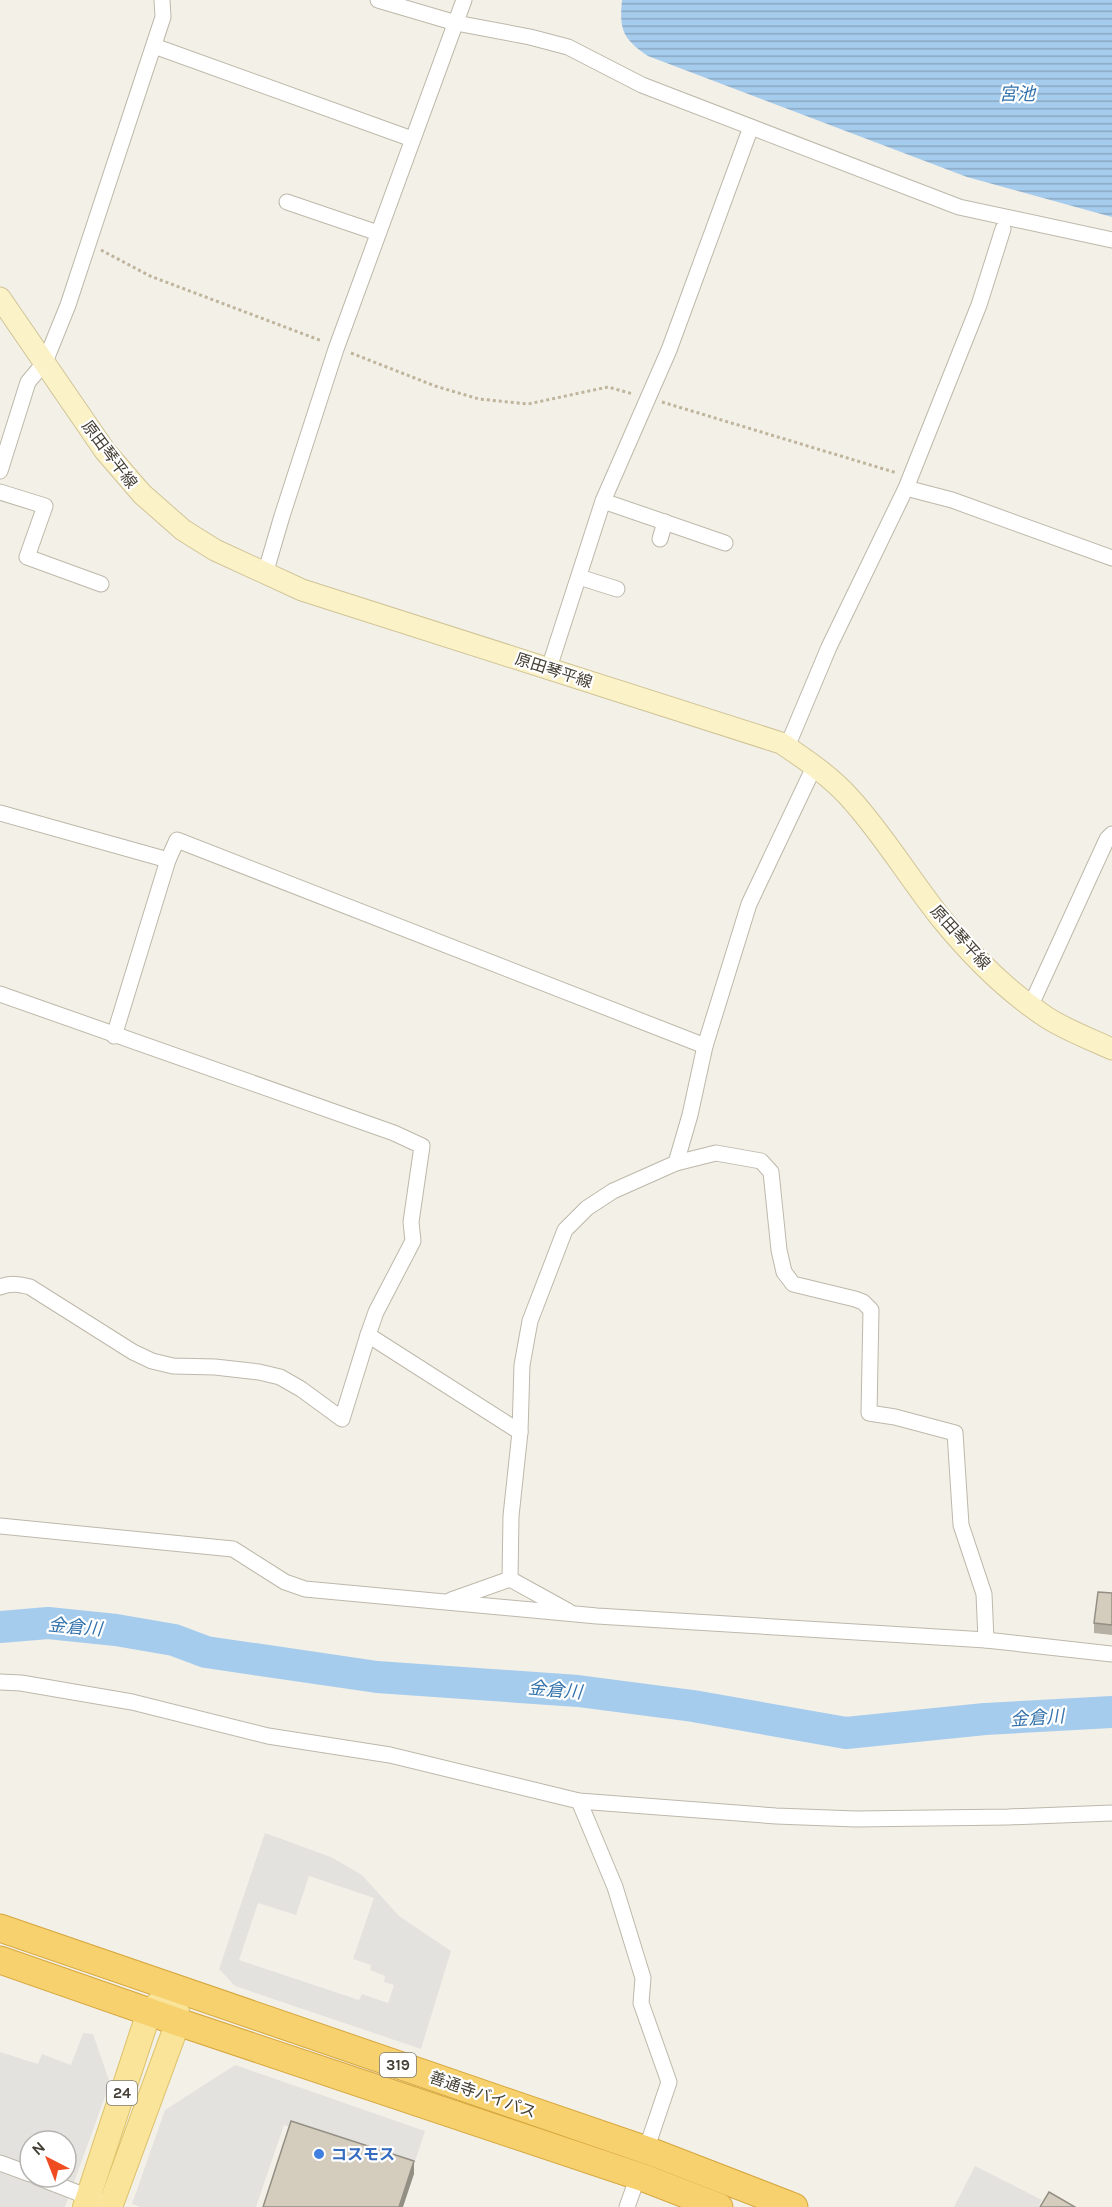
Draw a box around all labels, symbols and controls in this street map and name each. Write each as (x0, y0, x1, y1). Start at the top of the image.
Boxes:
water label: 宮池 (999, 83, 1037, 105)
street label: 原田琴平線 (78, 417, 141, 492)
street label: 原田琴平線 (513, 649, 595, 692)
street label: 原田琴平線 (927, 901, 994, 973)
water label: 金倉川 (47, 1614, 105, 1640)
water label: 金倉川 (527, 1677, 585, 1703)
water label: 金倉川 (1009, 1705, 1067, 1731)
road number: 319 (380, 2053, 416, 2077)
street label: 善通寺バイパス (427, 2067, 539, 2122)
road number: 24 (107, 2081, 137, 2105)
north arrow (18, 2129, 78, 2189)
text: N (28, 2137, 49, 2159)
place label: コスモス (331, 2145, 395, 2164)
marker: コスモス (312, 2147, 326, 2161)

